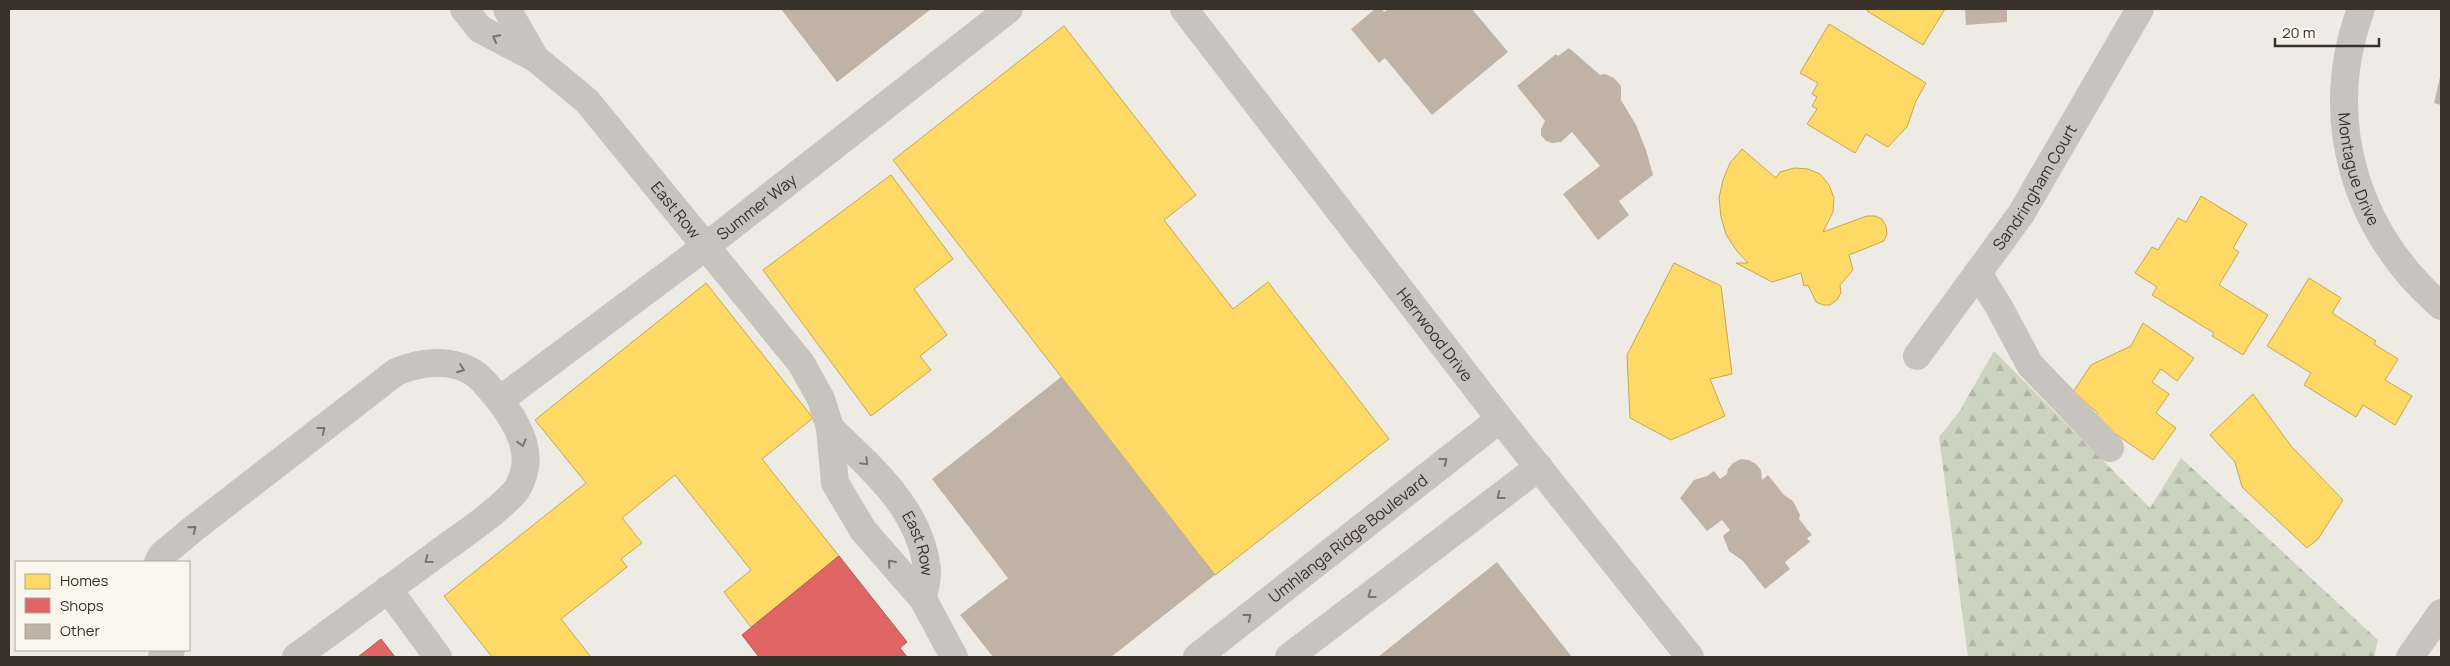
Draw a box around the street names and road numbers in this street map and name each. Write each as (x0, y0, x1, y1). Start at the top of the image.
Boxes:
street label: Montague Drive (2333, 112, 2385, 229)
street label: Sandringham Court (1987, 120, 2082, 254)
street label: Summer Way (712, 168, 801, 245)
street label: East Row (646, 177, 706, 243)
street label: Herrwood Drive (1392, 283, 1478, 386)
street label: Umhlanga Ridge Boulevard (1264, 469, 1432, 608)
street label: East Row (897, 507, 939, 577)

